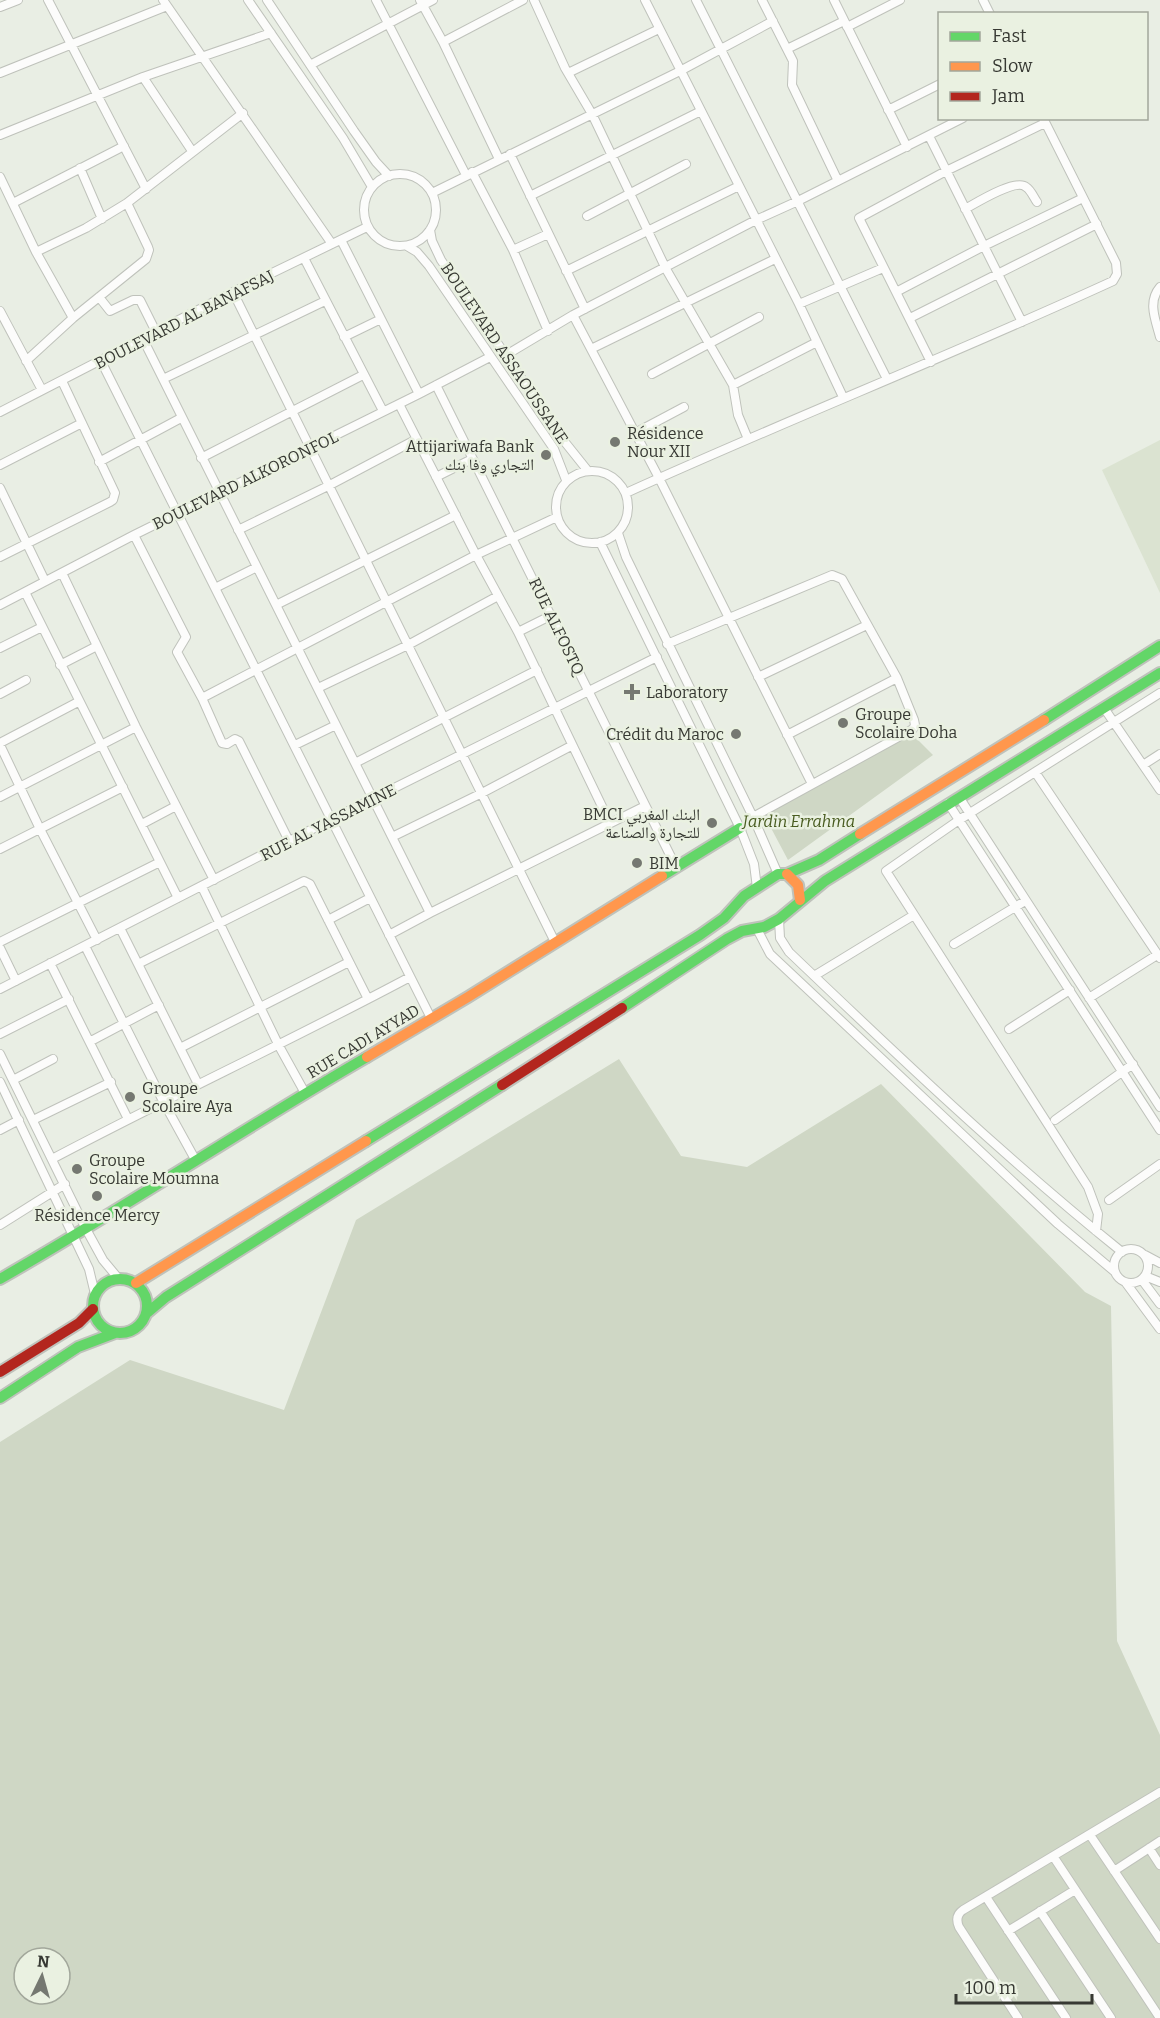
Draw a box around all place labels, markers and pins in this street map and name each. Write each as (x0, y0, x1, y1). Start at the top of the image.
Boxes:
place label: Résidence Nour XII (627, 424, 703, 461)
marker: Résidence Nour XII (608, 435, 622, 449)
place label: Attijariwafa Bank التجاري وفا بنك (406, 437, 534, 477)
marker: Attijariwafa Bank التجاري وفا بنك (539, 448, 553, 462)
marker: Laboratory (623, 683, 641, 701)
place label: Laboratory (646, 683, 728, 702)
place label: Groupe Scolaire Doha (855, 705, 958, 742)
marker: Groupe Scolaire Doha (836, 716, 850, 730)
place label: Crédit du Maroc (606, 725, 724, 744)
marker: Crédit du Maroc (729, 727, 743, 741)
place label: BMCI البنك المغربي للتجارة والصناعة (583, 805, 700, 842)
marker: BMCI البنك المغربي للتجارة والصناعة (705, 816, 719, 830)
place label: BIM (649, 854, 679, 873)
marker: BIM (630, 856, 644, 870)
place label: Groupe Scolaire Aya (142, 1079, 233, 1116)
marker: Groupe Scolaire Aya (123, 1090, 137, 1104)
place label: Groupe Scolaire Moumna (89, 1151, 220, 1188)
marker: Groupe Scolaire Moumna (70, 1162, 84, 1176)
marker: Résidence Mercy (90, 1189, 104, 1203)
place label: Résidence Mercy (34, 1206, 160, 1225)

